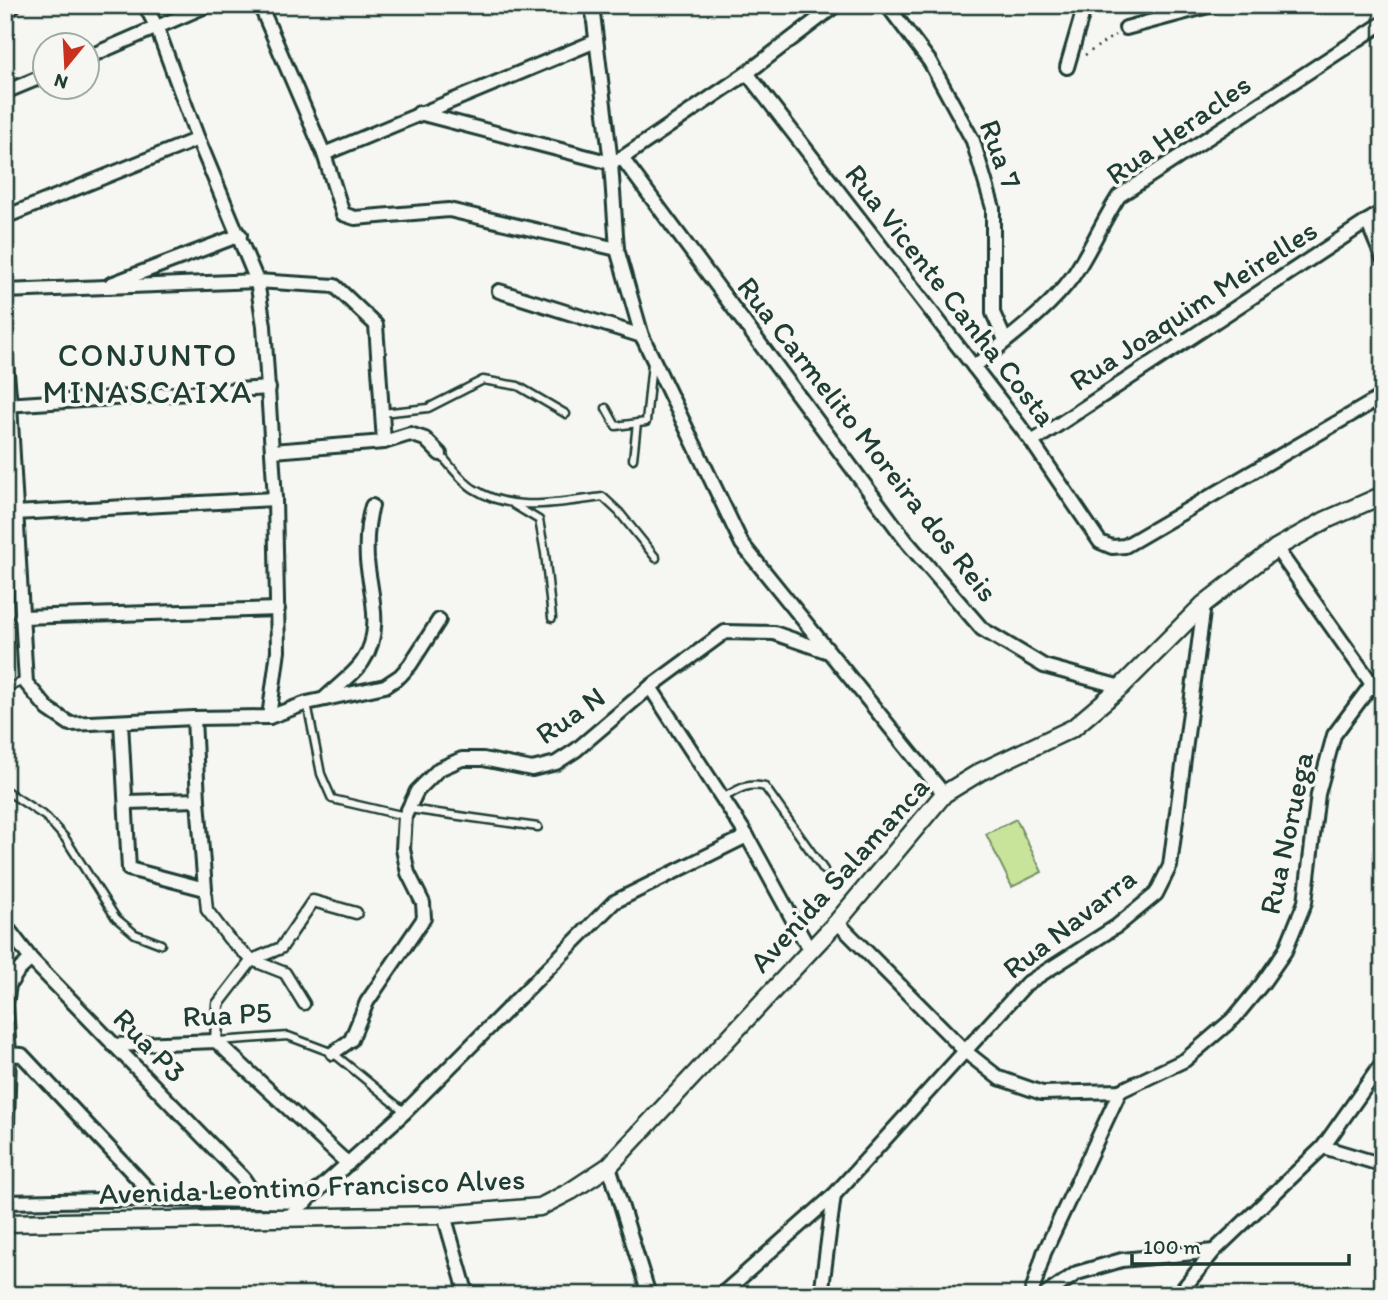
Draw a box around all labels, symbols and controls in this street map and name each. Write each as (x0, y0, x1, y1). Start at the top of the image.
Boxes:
north arrow (32, 32, 102, 102)
street label: Rua Heracles (1098, 65, 1258, 193)
text: N (51, 69, 71, 95)
street label: Rua 7 (971, 114, 1031, 194)
street label: Rua Vicente Canha Costa (837, 157, 1065, 434)
street label: Rua Joaquim Meirelles (1062, 211, 1324, 399)
street label: Rua Carmelito Moreira dos Reis (729, 269, 1007, 609)
district label: CONJUNTO MINASCAIXA (42, 336, 254, 411)
street label: Rua N (528, 678, 612, 752)
street label: Rua Noruega (1251, 748, 1321, 918)
street label: Avenida Salamanca (741, 768, 937, 980)
street label: Rua Navarra (995, 859, 1143, 987)
street label: Rua P5 (182, 993, 272, 1035)
street label: Rua P3 (106, 1000, 194, 1090)
street label: Avenida Leontino Francisco Alves (98, 1160, 526, 1212)
scale bar (1132, 1223, 1350, 1267)
text: 100 m (1143, 1234, 1201, 1259)

